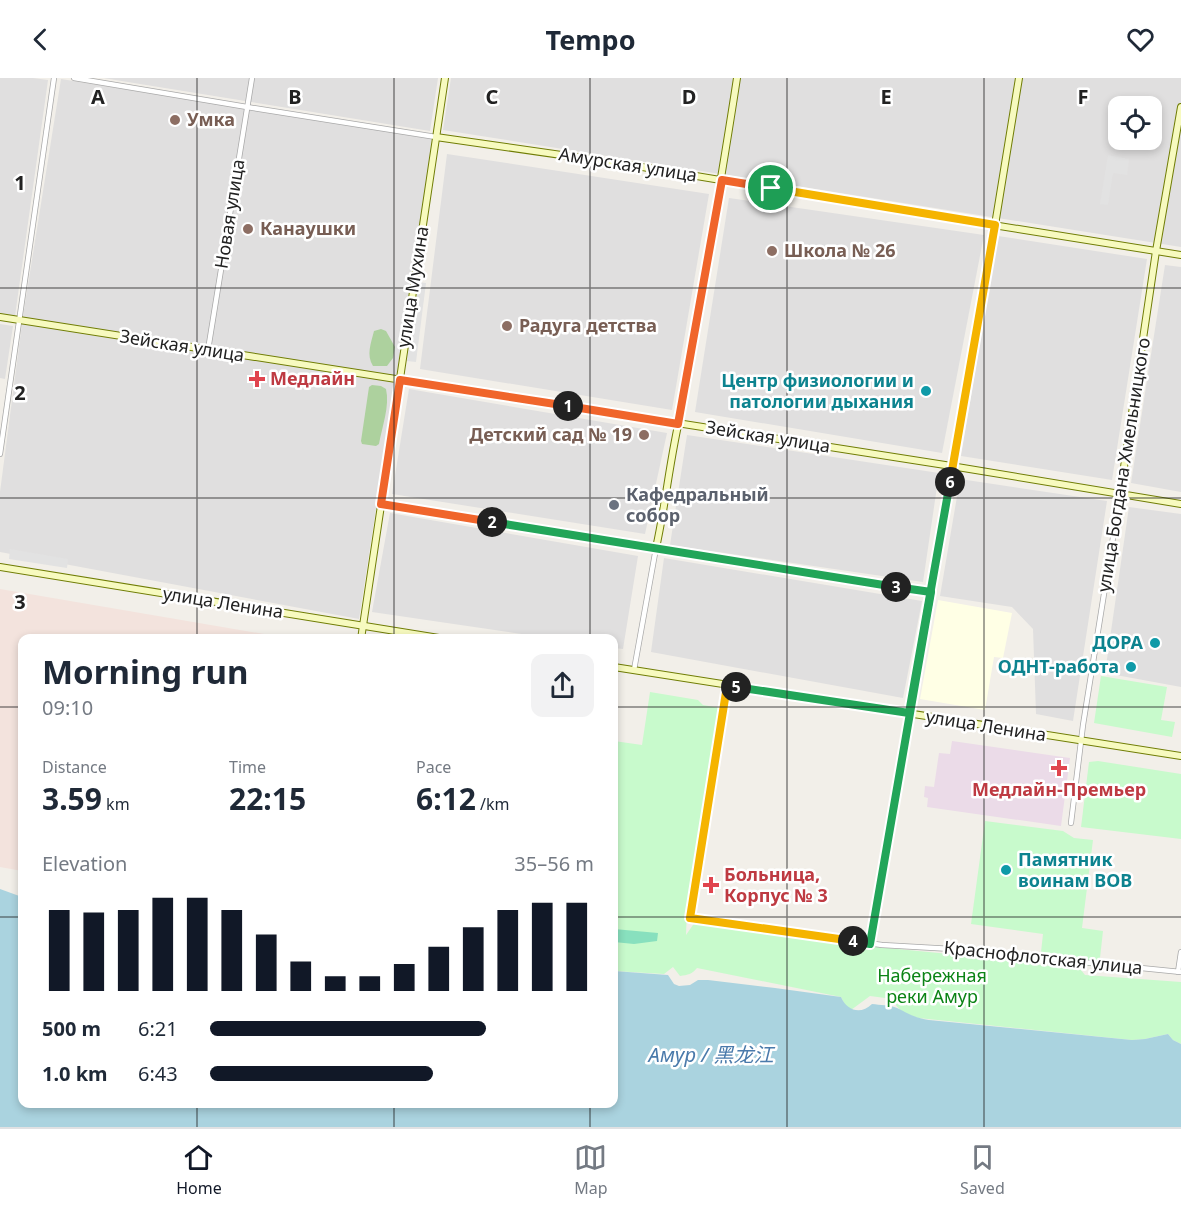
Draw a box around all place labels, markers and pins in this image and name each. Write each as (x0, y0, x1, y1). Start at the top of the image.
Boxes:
place label: Умка (187, 107, 235, 131)
marker: Умка (168, 113, 182, 127)
pin (745, 162, 796, 213)
place label: Канаушки (260, 216, 356, 240)
marker: Канаушки (241, 222, 255, 236)
place label: Школа № 26 (784, 238, 896, 262)
marker: Школа № 26 (765, 244, 779, 258)
place label: Радуга детства (519, 313, 657, 337)
marker: Радуга детства (500, 319, 514, 333)
place label: Медлайн (270, 366, 355, 390)
place label: Центр физиологии и патологии дыхания (721, 368, 914, 413)
marker: Медлайн (248, 370, 266, 388)
marker: Центр физиологии и патологии дыхания (919, 384, 933, 398)
pin: 1 (553, 391, 583, 421)
place label: Детский сад № 19 (469, 422, 632, 446)
marker: Детский сад № 19 (637, 428, 651, 442)
pin: 6 (935, 467, 965, 497)
place label: Кафедральный собор (626, 482, 769, 527)
marker: Кафедральный собор (607, 498, 621, 512)
pin: 2 (477, 507, 507, 537)
pin: 3 (881, 572, 911, 602)
place label: ДОРА (1092, 630, 1144, 654)
marker: ДОРА (1148, 636, 1162, 650)
place label: ОДНТ-работа (998, 654, 1119, 678)
marker: ОДНТ-работа (1124, 660, 1138, 674)
pin: 5 (721, 672, 751, 702)
marker: Медлайн-Премьер (1050, 759, 1068, 777)
place label: Медлайн-Премьер (972, 777, 1146, 801)
place label: Памятник воинам ВОВ (1018, 847, 1132, 892)
place label: Больница, Корпус № 3 (724, 862, 828, 907)
marker: Памятник воинам ВОВ (999, 863, 1013, 877)
marker: Больница, Корпус № 3 (702, 876, 720, 894)
pin: 4 (838, 926, 868, 956)

